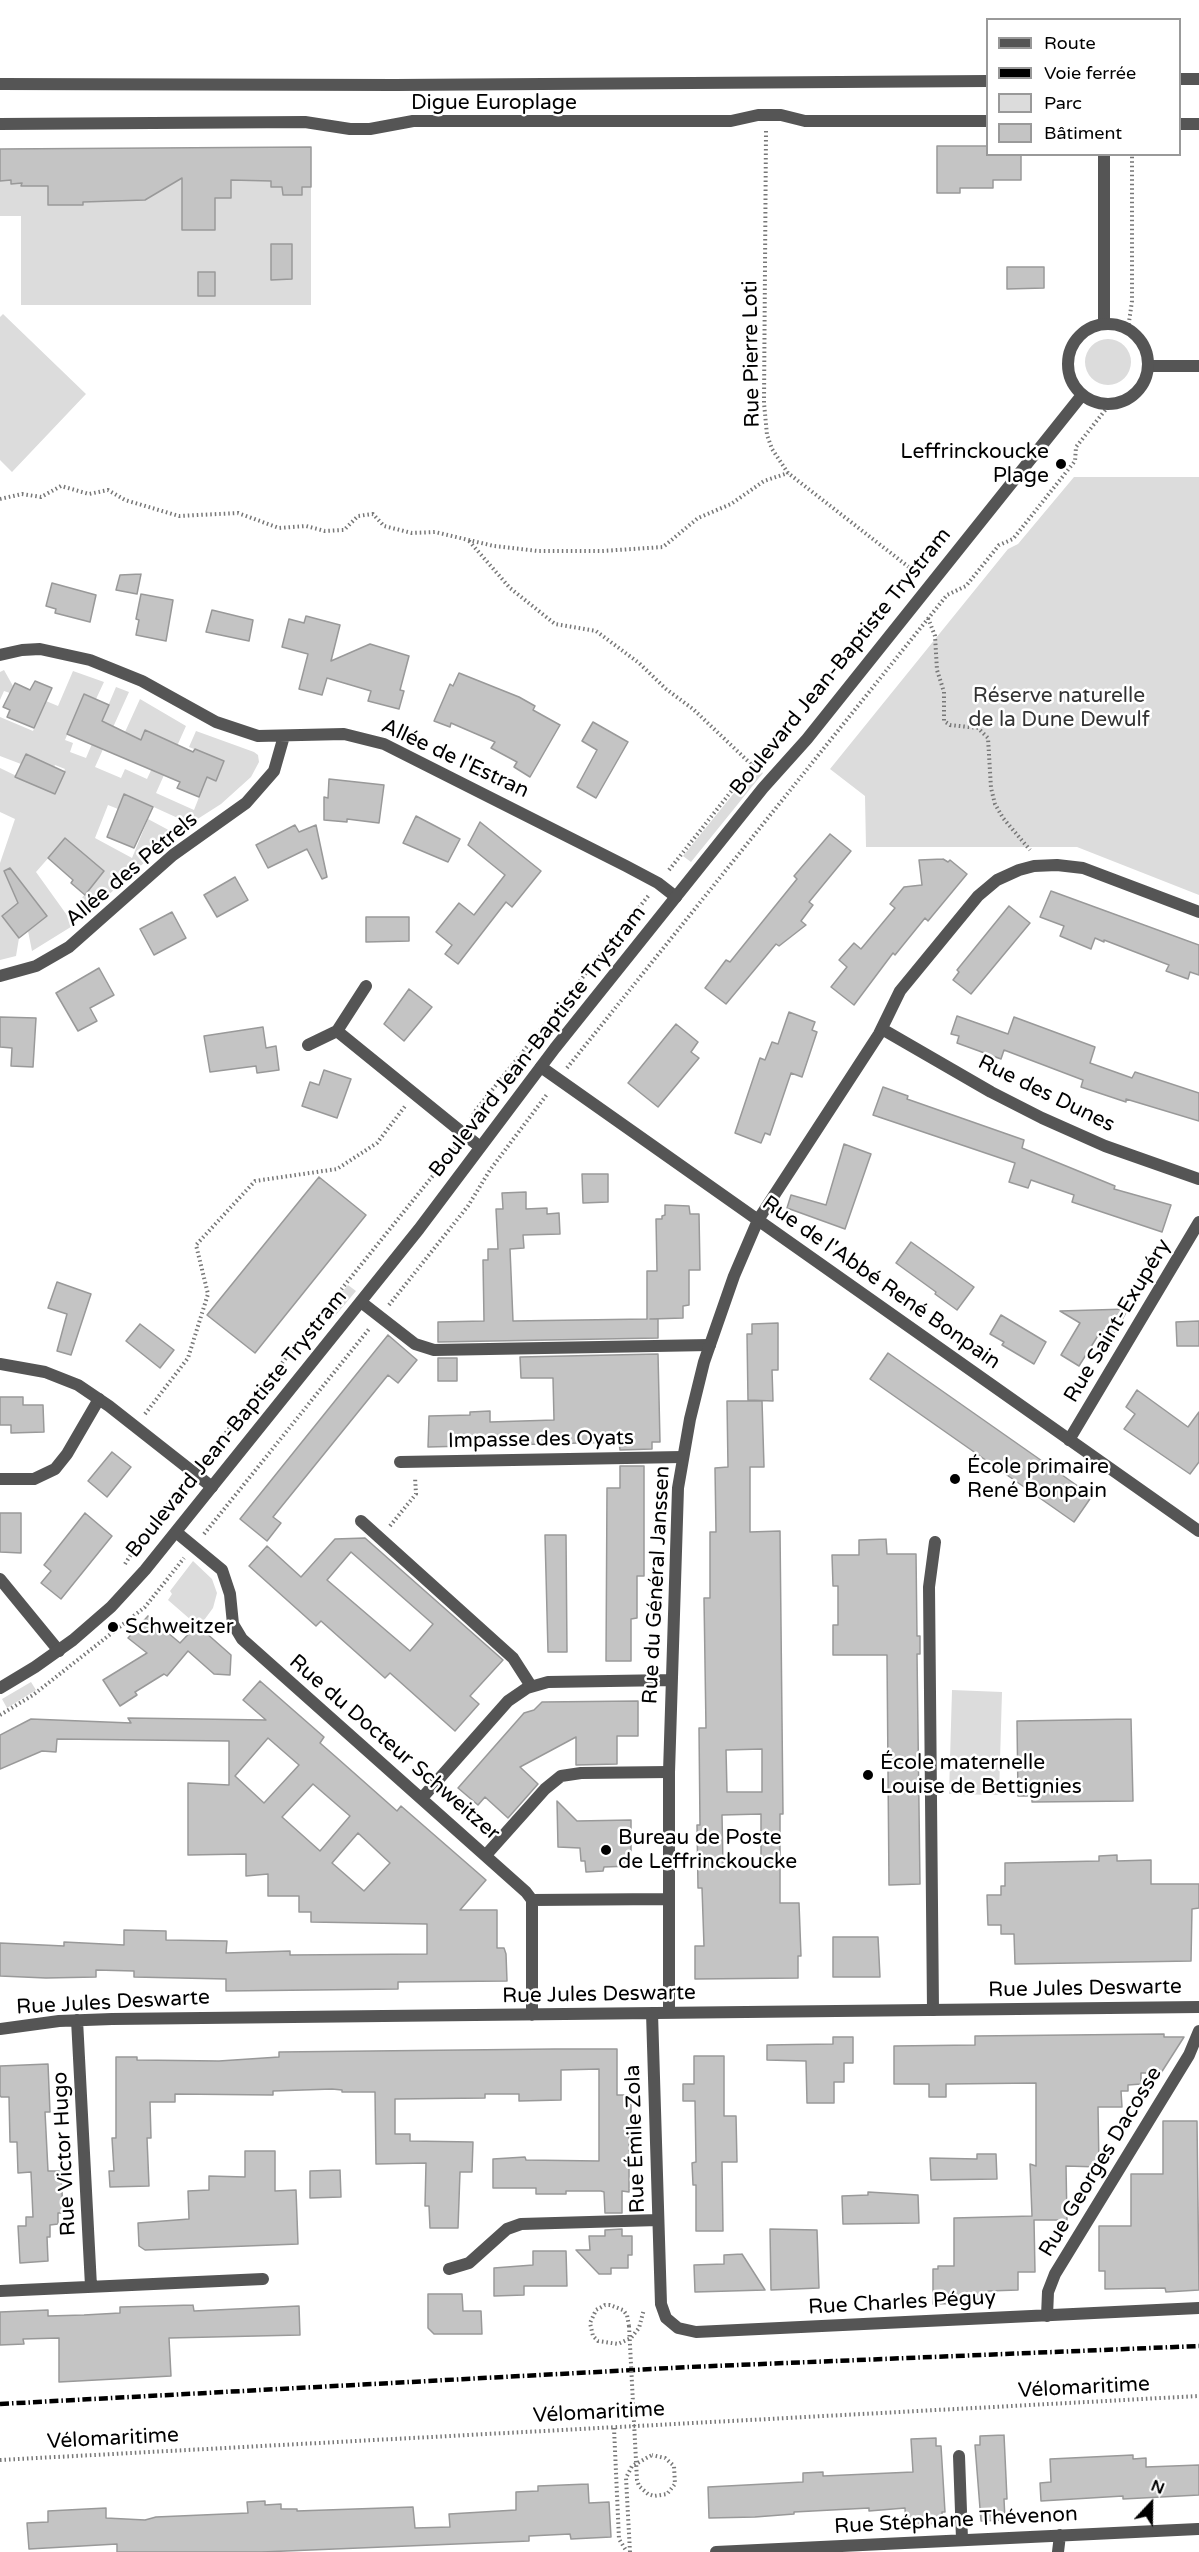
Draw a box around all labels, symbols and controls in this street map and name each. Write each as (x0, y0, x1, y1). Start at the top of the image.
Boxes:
legend (986, 18, 1181, 156)
text: Route (1044, 32, 1096, 54)
text: Voie ferrée (1044, 62, 1136, 84)
street label: Digue Europlage (411, 90, 577, 116)
text: Parc (1044, 92, 1082, 114)
text: Bâtiment (1044, 122, 1122, 144)
street label: Rue Pierre Loti (738, 280, 766, 428)
place label: Leffrinckoucke Plage (900, 439, 1049, 489)
marker: Leffrinckoucke Plage (1054, 457, 1068, 471)
street label: Boulevard Jean-Baptiste Trystram (725, 523, 957, 801)
park label: Réserve naturelle de la Dune Dewulf (968, 683, 1150, 733)
street label: Allée de l'Estran (377, 714, 533, 804)
street label: Allée des Pétrels (61, 807, 203, 933)
street label: Boulevard Jean-Baptiste Trystram (424, 901, 652, 1183)
street label: Rue des Dunes (974, 1050, 1118, 1138)
street label: Rue de l'Abbé René Bonpain (757, 1191, 1005, 1375)
street label: Rue Saint-Exupéry (1059, 1235, 1177, 1407)
street label: Boulevard Jean-Baptiste Trystram (121, 1285, 353, 1563)
street label: Impasse des Oyats (448, 1426, 634, 1454)
place label: École primaire René Bonpain (967, 1454, 1109, 1504)
street label: Rue du Général Janssen (638, 1465, 676, 1705)
marker: École primaire René Bonpain (948, 1472, 962, 1486)
place label: Schweitzer (125, 1614, 234, 1640)
marker: Schweitzer (106, 1620, 120, 1634)
street label: Rue du Docteur Schweitzer (284, 1650, 504, 1846)
place label: École maternelle Louise de Bettignies (880, 1750, 1082, 1800)
marker: École maternelle Louise de Bettignies (861, 1768, 875, 1782)
place label: Bureau de Poste de Leffrinckoucke (618, 1825, 797, 1875)
marker: Bureau de Poste de Leffrinckoucke (599, 1843, 613, 1857)
street label: Rue Jules Deswarte (988, 1975, 1182, 2003)
street label: Rue Jules Deswarte (502, 1981, 696, 2009)
street label: Rue Jules Deswarte (16, 1985, 210, 2021)
street label: Rue Georges Dacosse (1034, 2062, 1168, 2262)
street label: Rue Émile Zola (621, 2064, 651, 2214)
street label: Rue Victor Hugo (48, 2071, 82, 2237)
street label: Rue Charles Péguy (807, 2285, 997, 2321)
street label: Vélomaritime (1017, 2372, 1151, 2404)
street label: Vélomaritime (532, 2397, 666, 2429)
street label: Vélomaritime (46, 2423, 180, 2455)
north arrow (1121, 2474, 1181, 2534)
text: N (1148, 2476, 1167, 2499)
street label: Rue Stéphane Thévenon (834, 2502, 1078, 2540)

